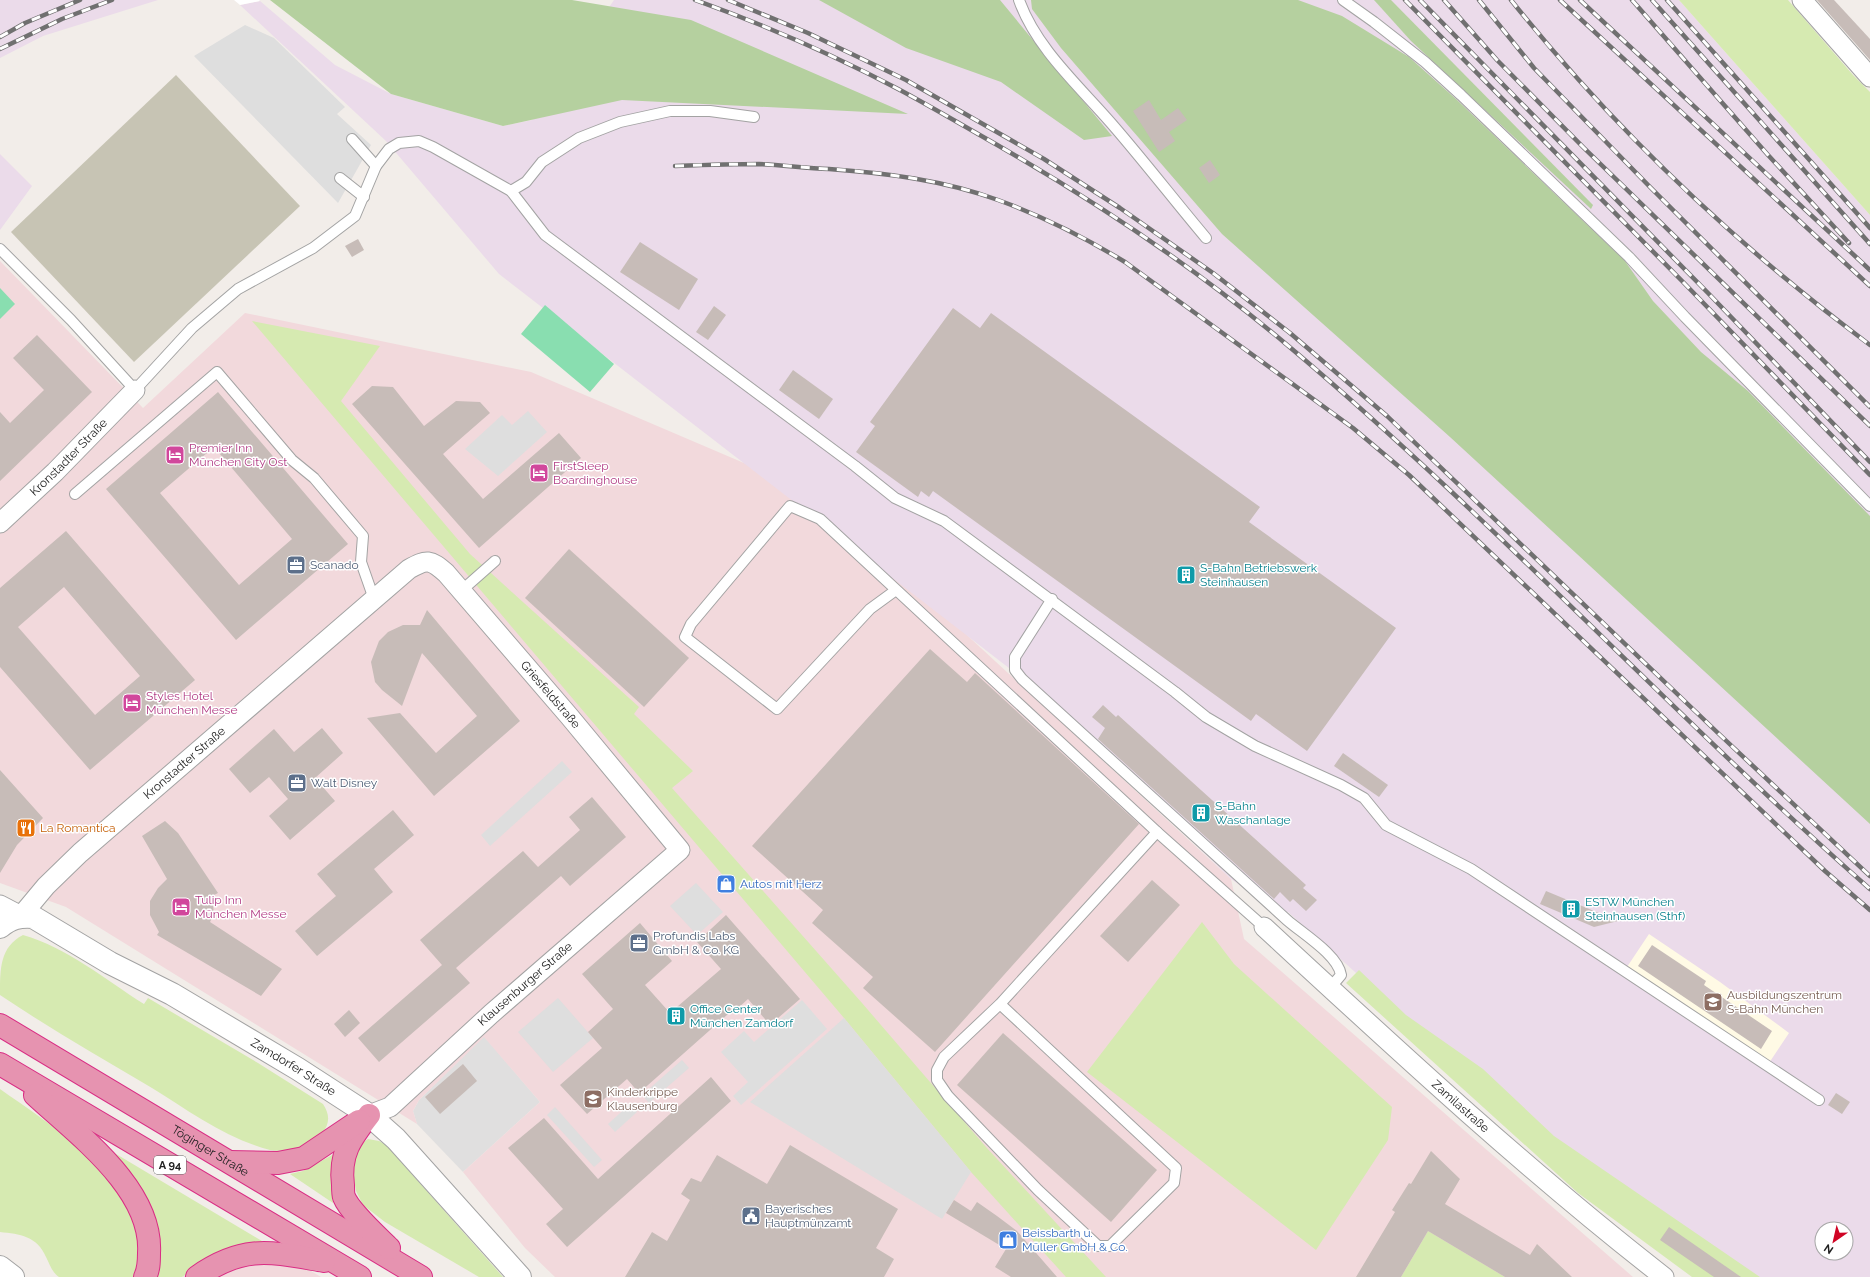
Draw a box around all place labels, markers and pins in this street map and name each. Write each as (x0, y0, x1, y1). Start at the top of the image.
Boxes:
place label: Premier Inn München City Ost (189, 441, 287, 469)
hotel icon: Premier Inn München City Ost (164, 444, 186, 466)
place label: FirstSleep Boardinghouse (553, 459, 637, 487)
hotel icon: FirstSleep Boardinghouse (528, 462, 550, 484)
office icon: Scanado (285, 554, 307, 576)
place label: Scanado (310, 558, 359, 572)
place label: S-Bahn Betriebswerk Steinhausen (1200, 561, 1318, 589)
building icon: S-Bahn Betriebswerk Steinhausen (1175, 564, 1197, 586)
place label: Styles Hotel München Messe (146, 689, 237, 717)
hotel icon: Styles Hotel München Messe (121, 692, 143, 714)
office icon: Walt Disney (286, 772, 308, 794)
place label: Walt Disney (311, 776, 378, 790)
place label: S-Bahn Waschanlage (1215, 799, 1291, 827)
building icon: S-Bahn Waschanlage (1190, 802, 1212, 824)
restaurant icon: La Romantica (15, 817, 37, 839)
place label: La Romantica (40, 821, 116, 835)
shop icon: Autos mit Herz (715, 873, 737, 895)
place label: Autos mit Herz (740, 877, 822, 891)
place label: Tulip Inn München Messe (195, 893, 286, 921)
place label: ESTW München Steinhausen (Sthf) (1585, 895, 1685, 923)
hotel icon: Tulip Inn München Messe (170, 896, 192, 918)
building icon: ESTW München Steinhausen (Sthf) (1560, 898, 1582, 920)
place label: Profundis Labs GmbH & Co. KG (653, 929, 739, 957)
office icon: Profundis Labs GmbH & Co. KG (628, 932, 650, 954)
place label: Ausbildungszentrum S-Bahn München (1727, 988, 1842, 1016)
school or university icon: Ausbildungszentrum S-Bahn München (1702, 991, 1724, 1013)
place label: Office Center München Zamdorf (690, 1002, 794, 1030)
building icon: Office Center München Zamdorf (665, 1005, 687, 1027)
place label: Kinderkrippe Klausenburg (607, 1085, 678, 1113)
school or university icon: Kinderkrippe Klausenburg (582, 1088, 604, 1110)
place label: Bayerisches Hauptmünzamt (765, 1202, 851, 1230)
public building icon: Bayerisches Hauptmünzamt (740, 1205, 762, 1227)
place label: Beissbarth u. Müller GmbH & Co. (1022, 1226, 1128, 1254)
shop icon: Beissbarth u. Müller GmbH & Co. (997, 1229, 1019, 1251)

